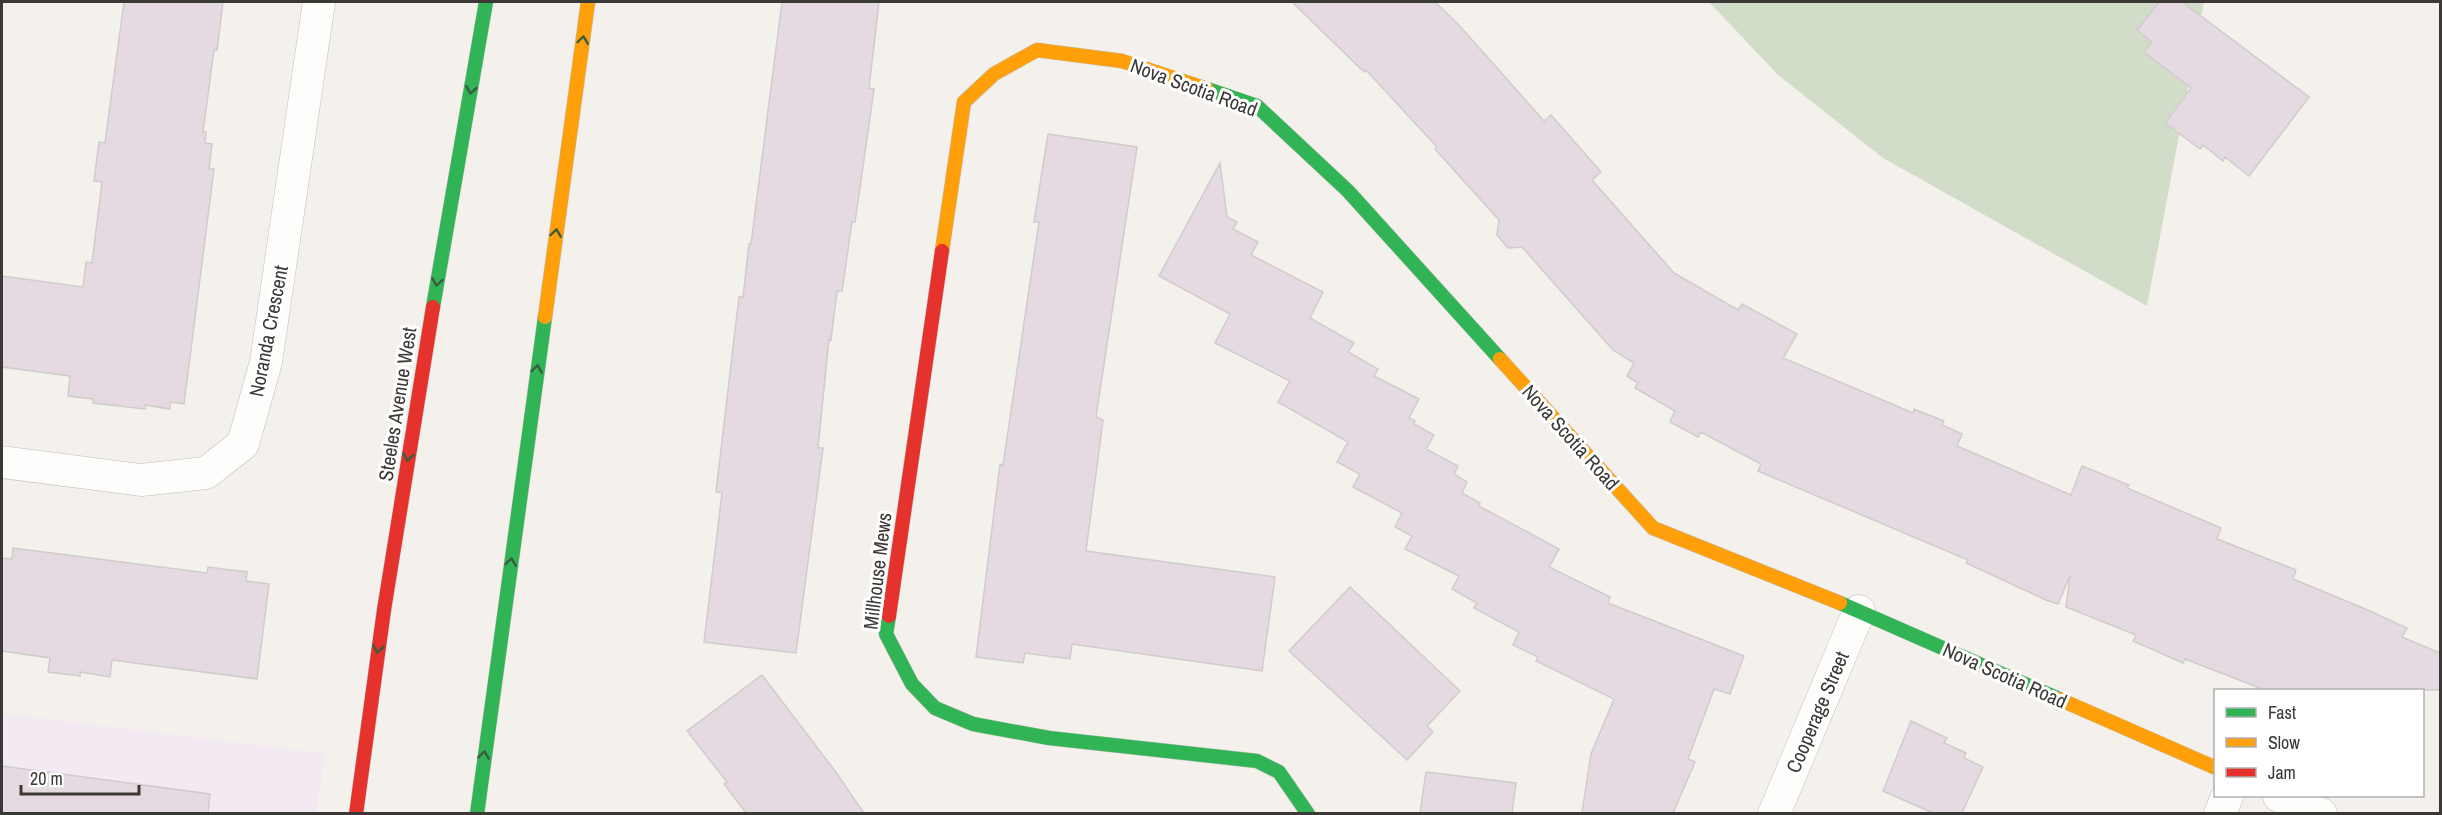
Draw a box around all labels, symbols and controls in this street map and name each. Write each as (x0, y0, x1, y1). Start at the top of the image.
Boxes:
one-way arrow (576, 35, 589, 45)
street label: Nova Scotia Road (1127, 52, 1261, 122)
one-way arrow (465, 85, 477, 94)
one-way arrow (550, 229, 562, 238)
street label: Noranda Crescent (242, 263, 294, 399)
one-way arrow (431, 276, 444, 286)
street label: Steeles Avenue West (372, 325, 423, 483)
one-way arrow (531, 364, 543, 374)
street label: Nova Scotia Road (1516, 379, 1626, 495)
one-way arrow (402, 452, 414, 461)
street label: Millhouse Mews (856, 511, 898, 631)
one-way arrow (504, 558, 516, 567)
street label: Nova Scotia Road (1939, 636, 2071, 714)
one-way arrow (373, 645, 385, 654)
street label: Cooperage Street (1779, 647, 1855, 777)
legend (2214, 689, 2424, 797)
text: Fast (2268, 700, 2296, 725)
text: Slow (2268, 730, 2300, 755)
one-way arrow (478, 751, 490, 760)
scale bar (21, 758, 140, 796)
text: Jam (2268, 760, 2296, 785)
text: 20 m (30, 766, 63, 791)

